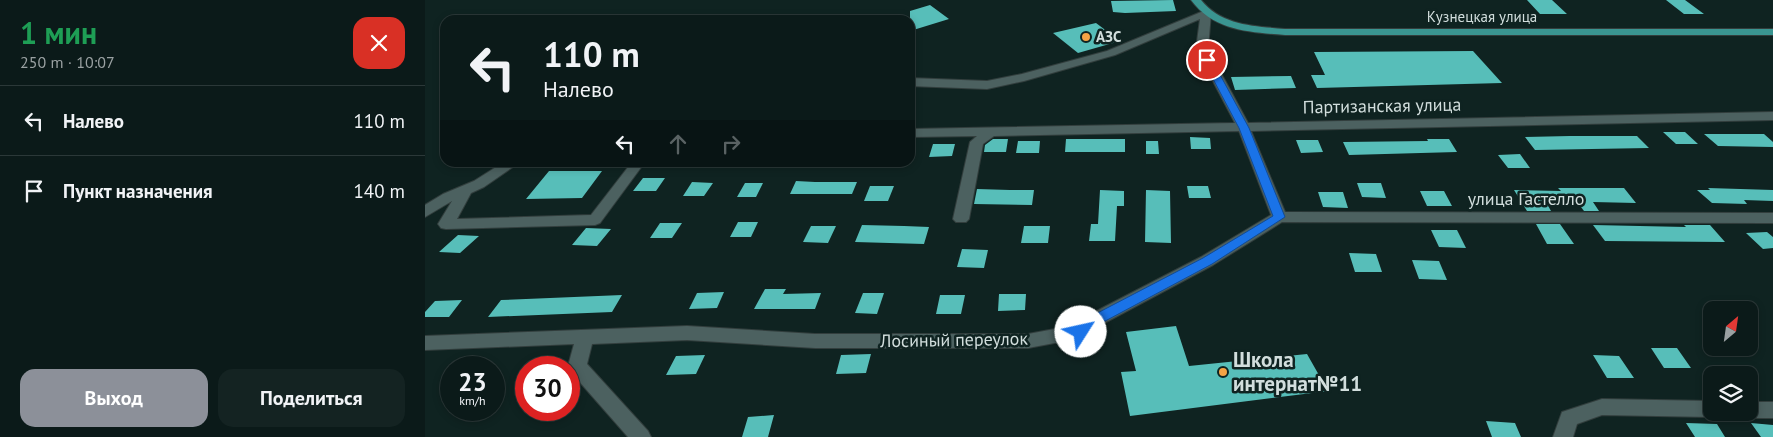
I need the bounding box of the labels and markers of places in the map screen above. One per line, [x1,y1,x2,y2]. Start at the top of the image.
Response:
place label: АЗС [1096,27,1122,46]
marker: АЗС [1080,31,1092,43]
pin [1186,39,1228,81]
place label: Школа интернат№11 [1233,346,1362,397]
marker: Школа интернат№11 [1217,366,1229,378]

